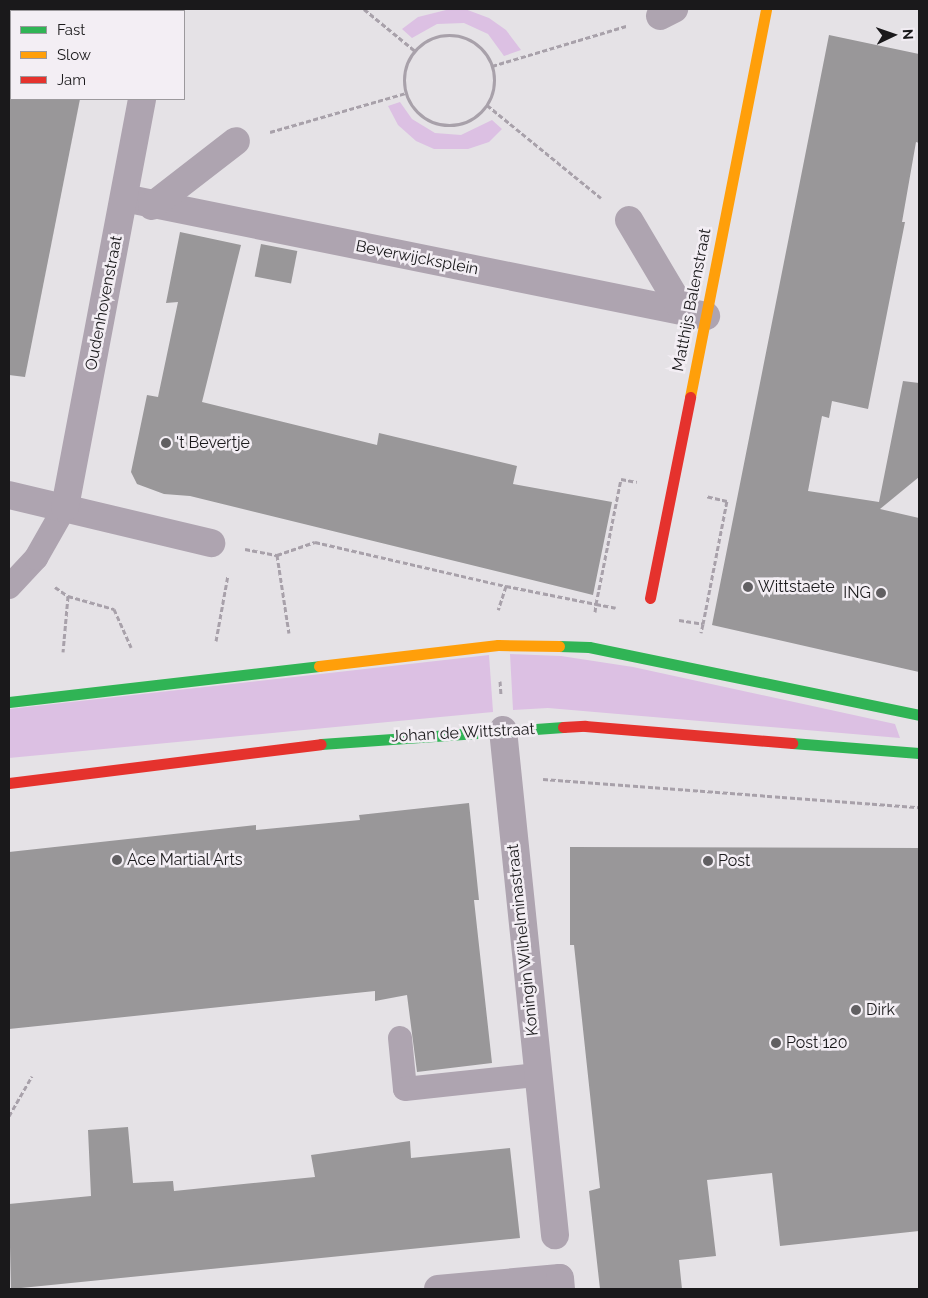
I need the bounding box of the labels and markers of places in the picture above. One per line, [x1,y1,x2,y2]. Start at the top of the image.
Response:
place label: 't Bevertje [176,433,250,453]
marker: 't Bevertje [160,437,172,449]
place label: Wittstaete [758,577,835,597]
marker: Wittstaete [742,581,754,593]
place label: ING [843,583,871,603]
marker: ING [875,587,887,599]
place label: Ace Martial Arts [127,850,244,870]
place label: Post [718,851,750,871]
marker: Ace Martial Arts [111,854,123,866]
marker: Post [702,855,714,867]
place label: Dirk [866,1000,895,1020]
marker: Dirk [850,1004,862,1016]
place label: Post 120 [786,1033,847,1053]
marker: Post 120 [770,1037,782,1049]

